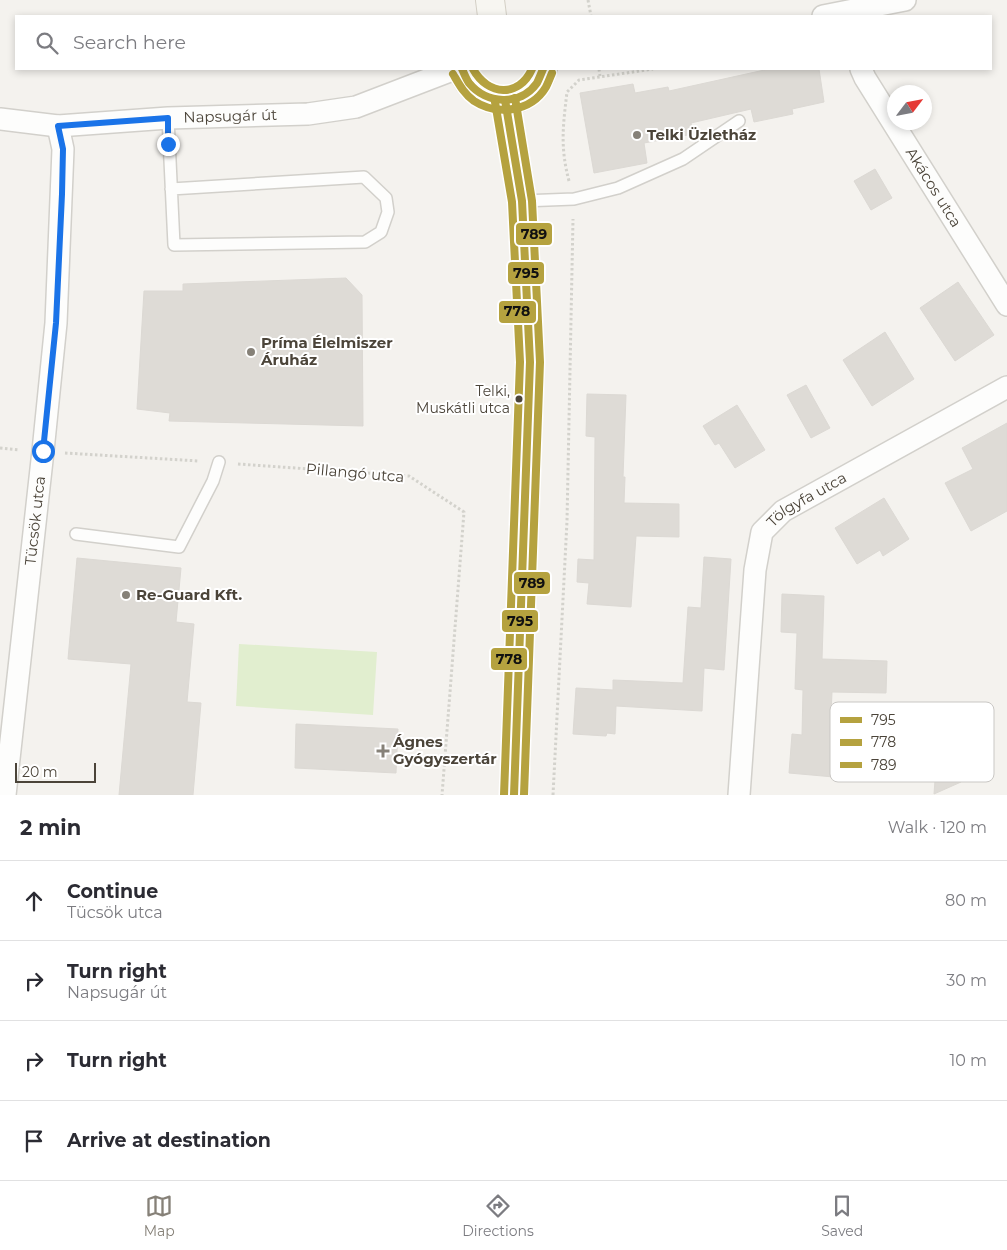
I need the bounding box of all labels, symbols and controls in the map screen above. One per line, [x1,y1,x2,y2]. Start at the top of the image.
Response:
search box [15,15,992,70]
icon: search [33,29,61,57]
text: Search here [73,31,186,54]
north arrow [887,85,932,130]
street label: Napsugár út [183,105,277,127]
place label: Telki Üzletház [647,125,756,144]
marker: Telki Üzletház [631,129,643,141]
route end [157,133,180,156]
street label: Akácos utca [902,144,966,231]
line badge: 789 [515,222,553,246]
text: 789 [521,225,547,243]
line badge: 795 [507,261,545,285]
text: 795 [513,264,539,282]
line badge: 778 [498,300,537,324]
text: 778 [504,302,530,320]
place label: Príma Élelmiszer Áruház [260,333,393,369]
marker: Príma Élelmiszer Áruház [245,346,257,358]
place label: Telki, Muskátli utca [416,382,510,417]
marker: Telki, Muskátli utca [514,394,524,404]
route start [32,440,55,463]
street label: Pillangó utca [305,459,405,486]
street label: Tölgyfa utca [762,468,850,531]
street label: Tücsök utca [20,475,49,566]
line badge: 789 [513,571,551,595]
text: 789 [519,574,545,592]
place label: Re-Guard Kft. [136,585,242,604]
marker: Re-Guard Kft. [120,589,132,601]
line badge: 795 [501,609,539,633]
text: 795 [507,612,533,630]
line badge: 778 [490,647,528,671]
text: 778 [496,650,522,668]
legend [830,702,994,782]
text: 795 [871,711,896,729]
place label: Ágnes Gyógyszertár [392,732,497,768]
text: 778 [871,733,896,751]
marker: Ágnes Gyógyszertár [377,745,389,757]
text: 789 [871,756,896,774]
scale bar [15,760,96,783]
text: 20 m [22,763,58,781]
text: 2 min [20,815,81,840]
text: Walk · 120 m [888,818,987,837]
text: Continue [67,880,158,903]
icon: ahead [20,887,48,915]
text: 80 m [945,891,987,910]
text: Tücsök utca [67,903,163,922]
text: Turn right [67,960,167,983]
icon: right [20,967,48,995]
text: 30 m [946,971,987,990]
text: Napsugár út [67,983,167,1002]
icon: right [20,1047,48,1075]
text: Turn right [67,1049,167,1072]
text: 10 m [949,1051,987,1070]
icon: arrive [20,1127,48,1155]
text: Arrive at destination [67,1129,271,1152]
tab: Map [144,1192,175,1240]
tab: Directions [462,1192,534,1240]
tab: Saved [821,1192,863,1240]

